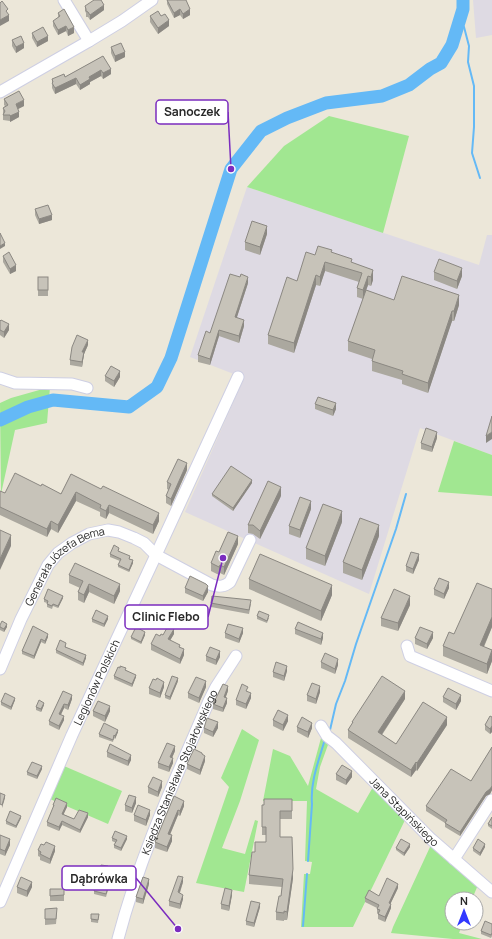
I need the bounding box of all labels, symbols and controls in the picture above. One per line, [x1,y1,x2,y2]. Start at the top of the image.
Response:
callout: Sanoczek [156,100,228,124]
text: Sanoczek [164,103,221,120]
street label: Generała Józefa Bema [21,523,106,608]
callout: Clinic Flebo [125,605,208,629]
text: Clinic Flebo [132,608,200,625]
street label: Legionów Polskich [70,637,123,728]
street label: Księdza Stanisława Stojałowskiego [138,686,221,857]
street label: Jana Stapińskiego [367,773,443,850]
callout: Dąbrówka [62,866,136,890]
text: Dąbrówka [70,870,128,887]
north arrow [444,891,484,931]
text: N [460,893,468,908]

